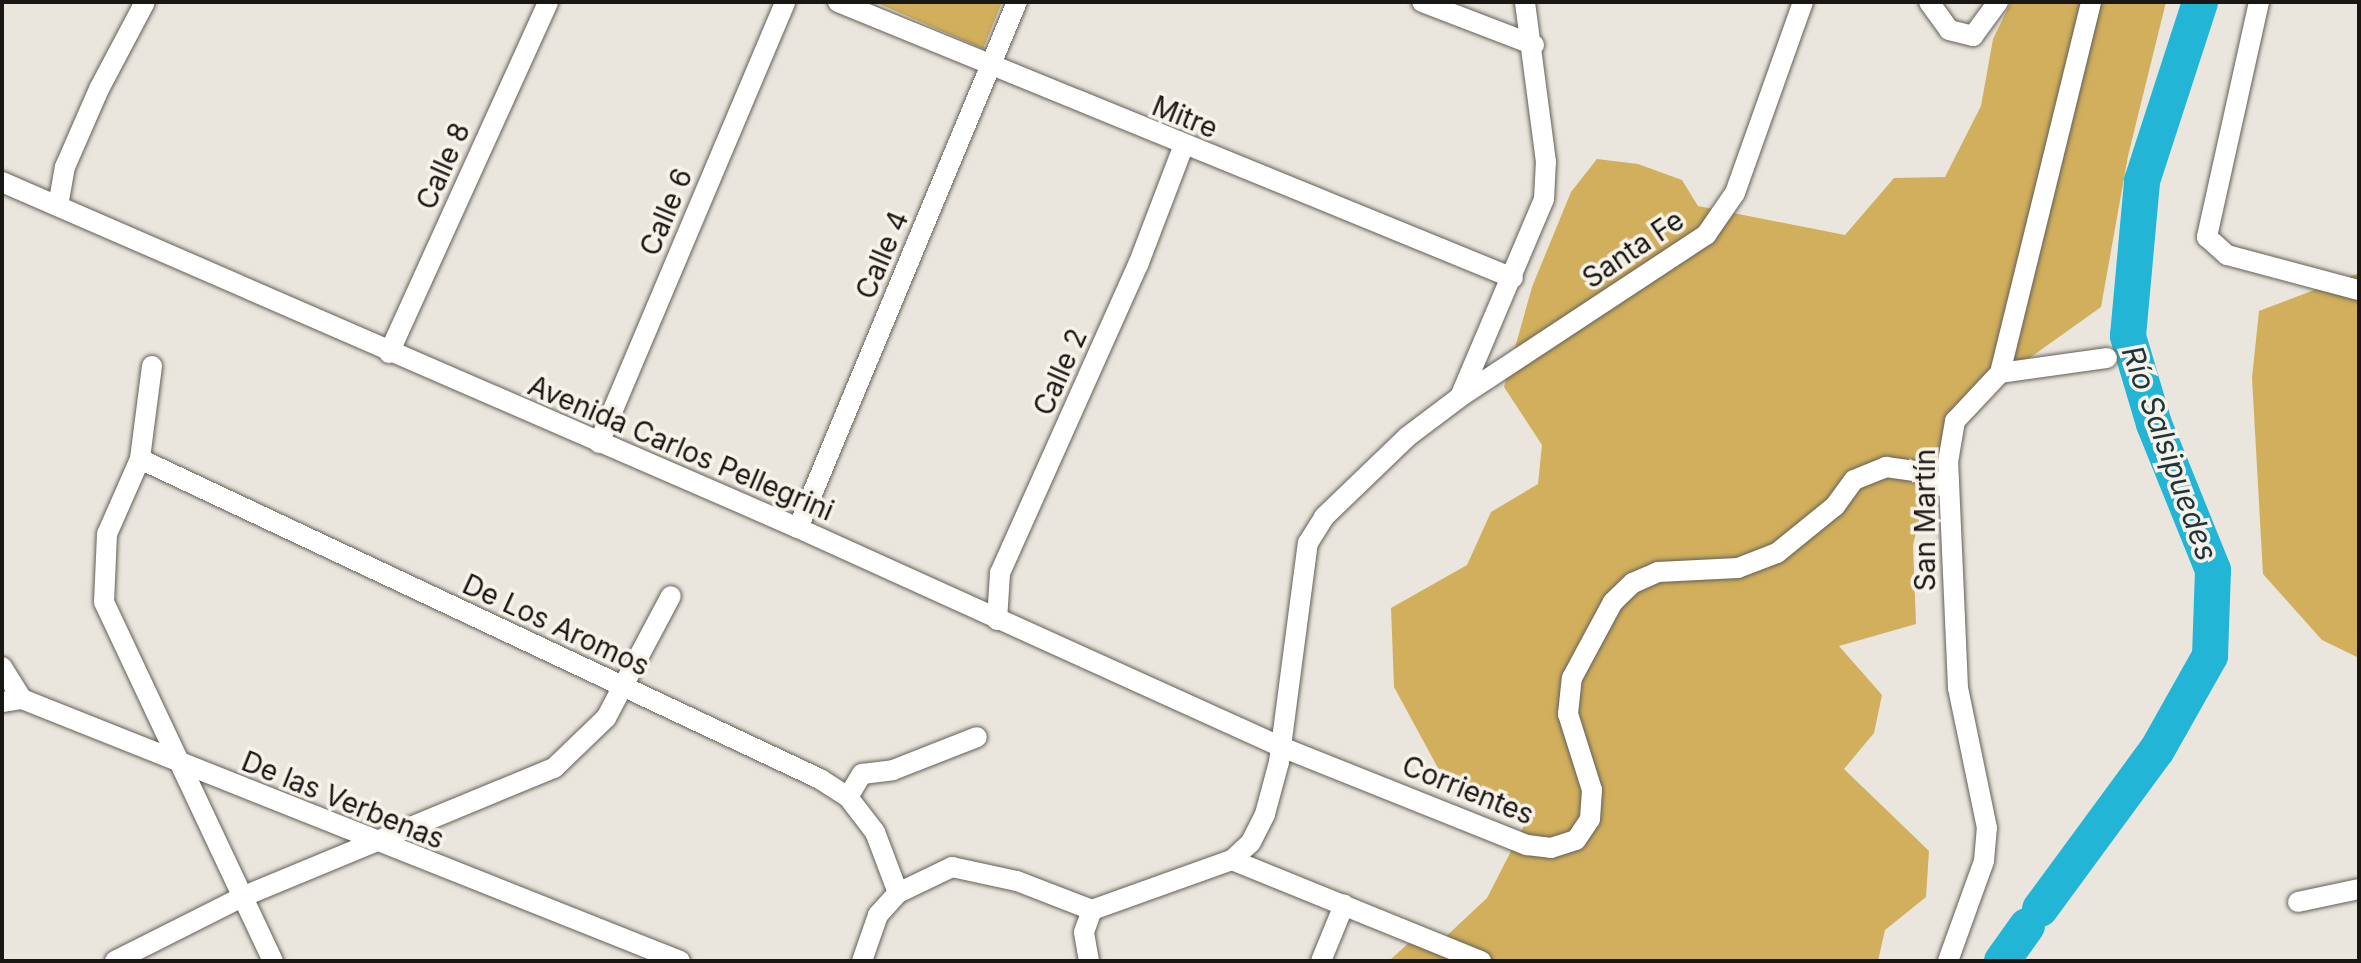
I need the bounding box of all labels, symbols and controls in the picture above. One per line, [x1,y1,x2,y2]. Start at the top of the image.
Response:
street label: Mitre [1147,89,1223,145]
street label: Calle 8 [409,117,477,215]
street label: Calle 6 [633,163,699,261]
street label: Santa Fe [1576,203,1690,295]
street label: Calle 4 [849,206,915,304]
street label: Calle 2 [1026,324,1094,420]
water label: Río Salsipuedes [2114,341,2226,565]
street label: Avenida Carlos Pellegrini [523,368,839,528]
street label: San Martín [1908,449,1942,591]
street label: De Los Aromos [457,567,655,683]
street label: De las Verbenas [237,744,449,856]
street label: Corrientes [1397,748,1539,832]

